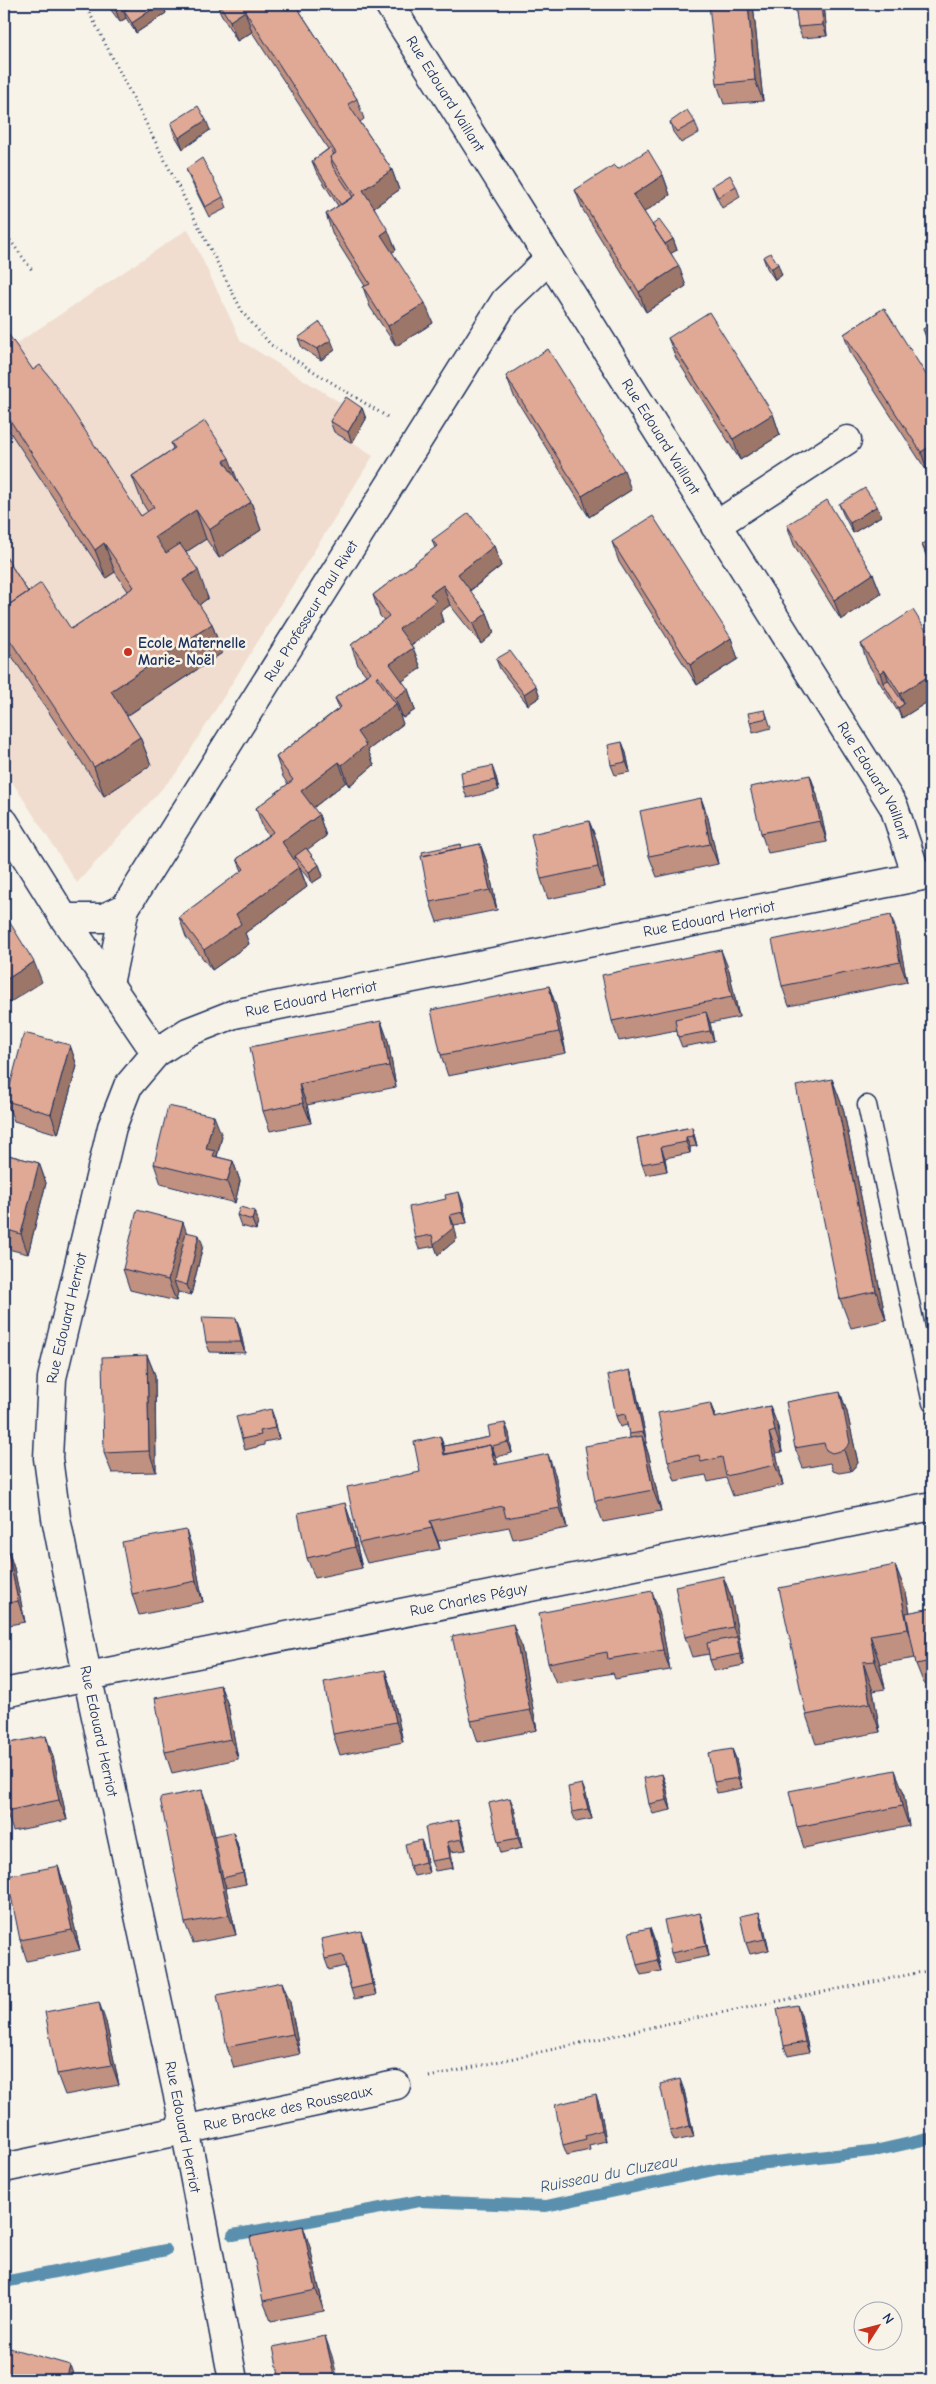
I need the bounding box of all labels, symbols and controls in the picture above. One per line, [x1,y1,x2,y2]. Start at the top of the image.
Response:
street label: Rue Edouard Vaillant [402,33,489,156]
street label: Rue Edouard Vaillant [618,375,705,498]
street label: Rue Professeur Paul Rivet [260,537,362,685]
place label: Ecole Maternelle Marie- Noël [138,634,246,669]
marker: Ecole Maternelle Marie- Noël [122,646,134,658]
street label: Rue Edouard Vaillant [834,718,913,843]
street label: Rue Edouard Herriot [641,897,777,941]
street label: Rue Edouard Herriot [243,976,379,1021]
street label: Rue Edouard Herriot [43,1250,91,1384]
street label: Rue Charles Péguy [408,1579,529,1620]
street label: Rue Edouard Herriot [76,1664,122,1799]
street label: Rue Edouard Herriot [161,2060,205,2195]
street label: Rue Bracke des Rousseaux [202,2081,375,2135]
water label: Ruisseau du Cluzeau [539,2152,679,2196]
north arrow [854,2302,904,2352]
text: N [879,2310,898,2327]

